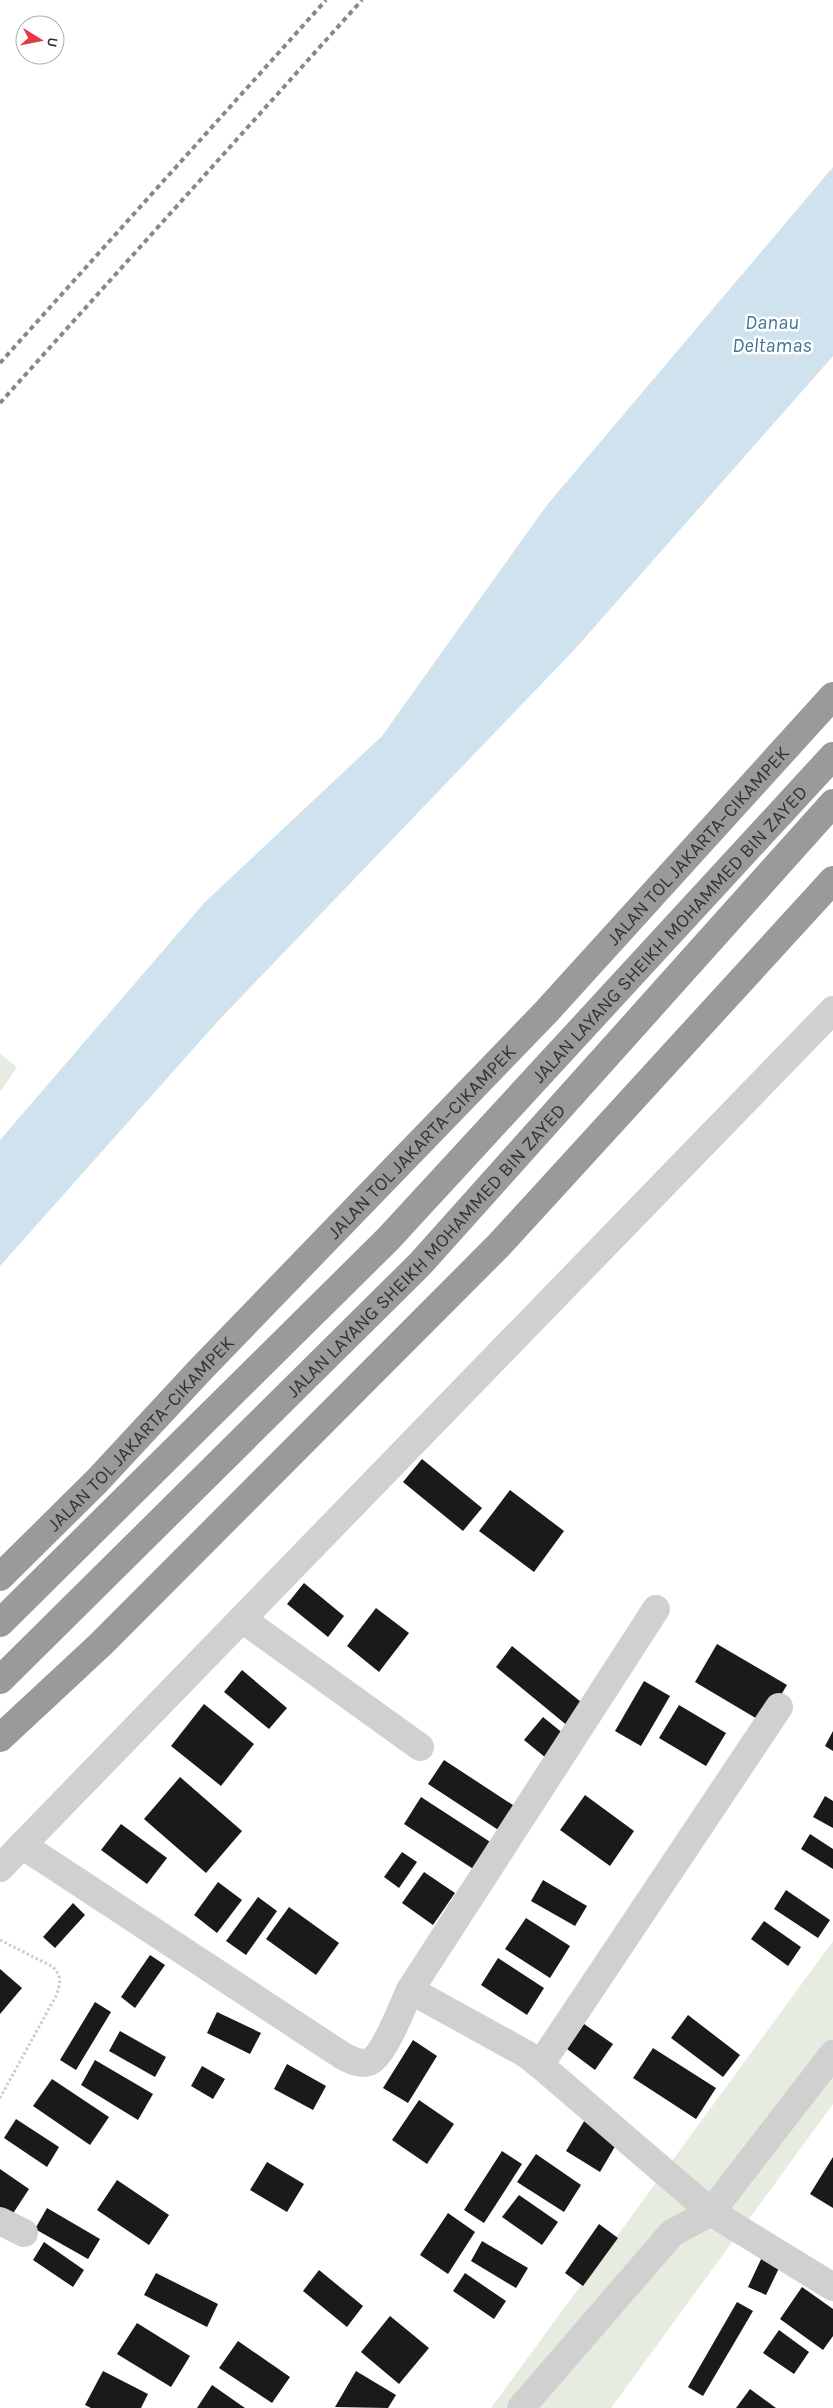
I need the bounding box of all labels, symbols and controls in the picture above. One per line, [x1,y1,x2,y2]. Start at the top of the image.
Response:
north arrow [15,15,65,65]
text: U [43,36,62,48]
water label: Danau Deltamas [732,311,812,357]
street label: JALAN TOL JAKARTA–CIKAMPEK [602,742,794,950]
street label: JALAN LAYANG SHEIKH MOHAMMED BIN ZAYED [528,781,812,1087]
street label: JALAN TOL JAKARTA–CIKAMPEK [323,1040,521,1243]
street label: JALAN LAYANG SHEIKH MOHAMMED BIN ZAYED [282,1100,570,1402]
street label: JALAN TOL JAKARTA–CIKAMPEK [43,1331,239,1536]

